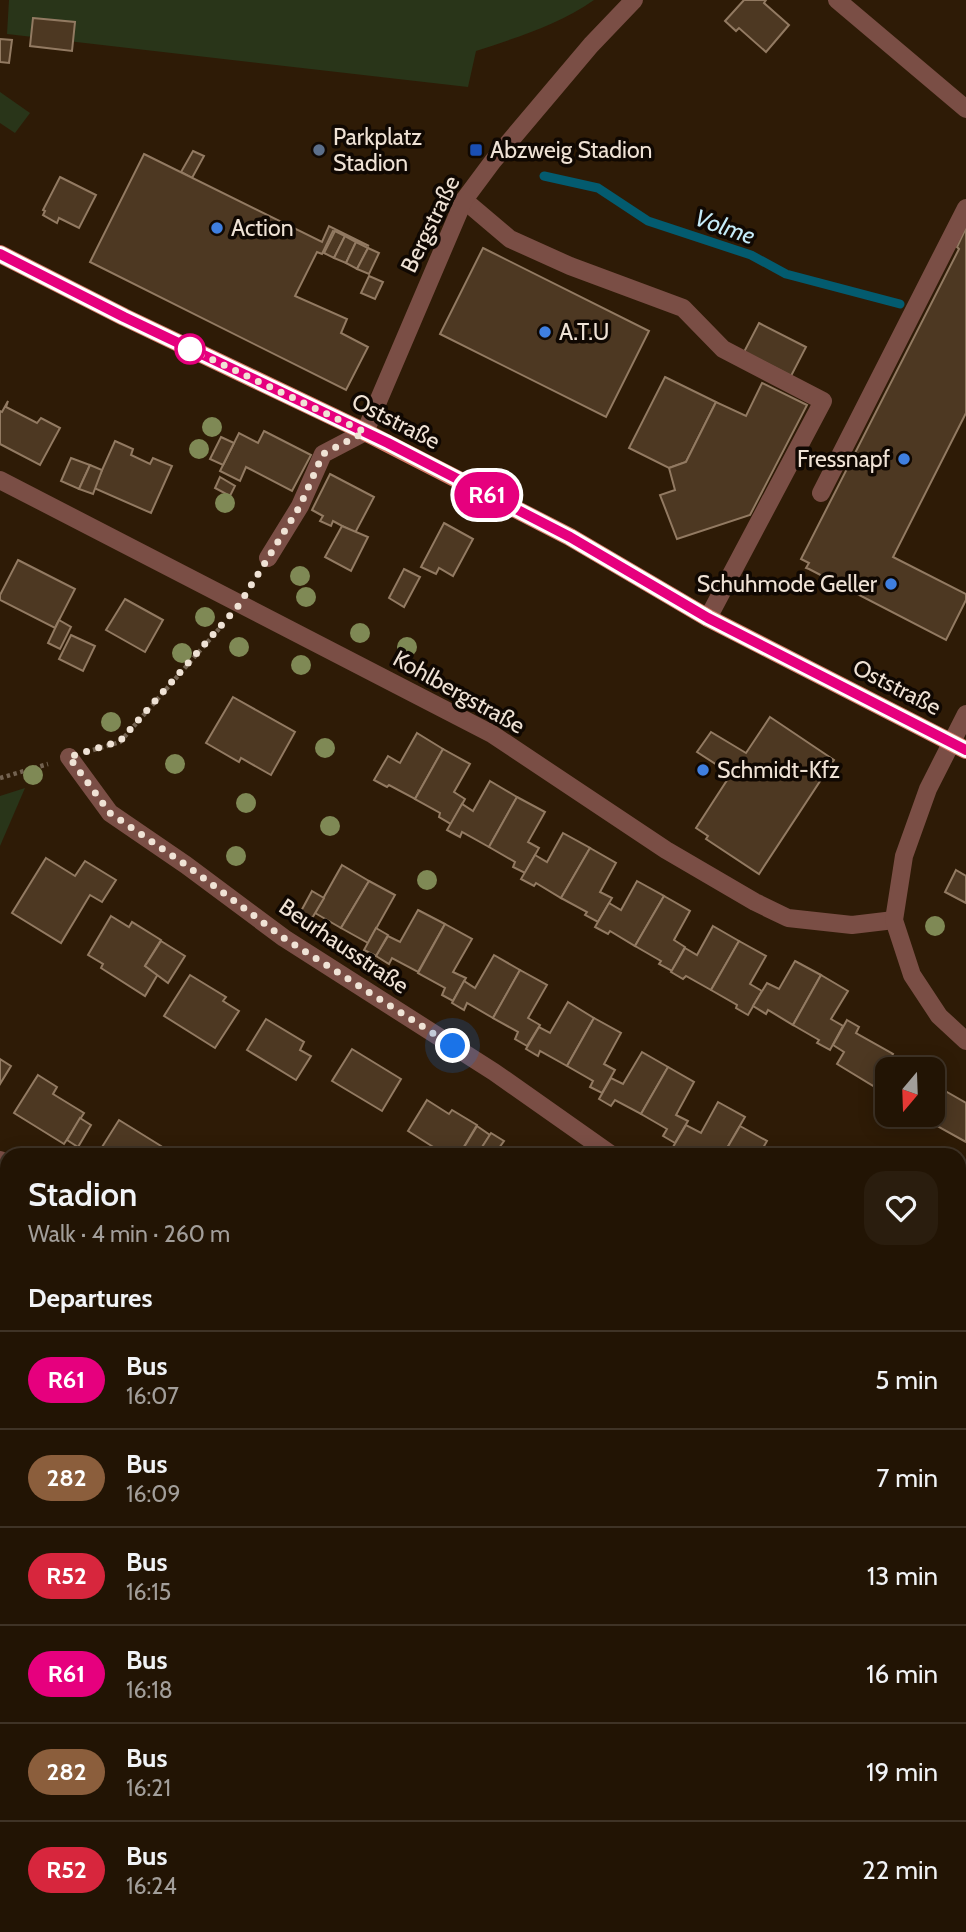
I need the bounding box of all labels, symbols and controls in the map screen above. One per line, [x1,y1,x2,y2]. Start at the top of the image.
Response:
place label: Parkplatz Stadion [333,123,422,177]
place label: Abzweig Stadion [490,136,652,164]
marker: Parkplatz Stadion [311,142,327,158]
marker: Abzweig Stadion [468,142,484,158]
street label: Bergstraße [395,171,466,277]
water label: Volme [691,203,759,250]
place label: Action [231,214,294,242]
marker: Action [209,220,225,236]
place label: A.T.U [559,318,609,346]
marker: A.T.U [537,324,553,340]
unlabelled marker [175,334,205,364]
street label: Oststraße [347,387,445,455]
place label: Fressnapf [797,445,890,473]
marker: Fressnapf [896,451,912,467]
line badge: R61 [447,472,527,518]
text: R61 [468,480,506,509]
place label: Schuhmode Geller [697,570,878,598]
marker: Schuhmode Geller [883,576,899,592]
street label: Kohlbergstraße [388,644,530,740]
street label: Oststraße [848,653,946,721]
place label: Schmidt-Kfz [717,756,840,784]
marker: Schmidt-Kfz [695,762,711,778]
street label: Beurhausstraße [274,892,414,1000]
your location [435,1028,470,1063]
north arrow [875,1057,945,1127]
map controls [875,1057,945,1127]
button: heart [864,1171,938,1245]
text: Stadion [28,1174,137,1214]
text: Walk · 4 min · 260 m [28,1220,230,1248]
text: Departures [28,1282,152,1314]
text: Bus [126,1350,167,1382]
text: 5 min [875,1364,938,1396]
text: R61 [48,1365,85,1394]
text: 16:07 [126,1382,179,1410]
text: Bus [126,1448,167,1480]
text: 7 min [876,1462,938,1494]
text: 282 [47,1463,86,1492]
text: 16:09 [126,1480,180,1508]
text: Bus [126,1546,167,1578]
text: 13 min [867,1560,938,1592]
text: R52 [46,1561,87,1590]
text: 16:15 [126,1578,171,1606]
text: Bus [126,1644,167,1676]
text: 16 min [866,1658,938,1690]
text: R61 [48,1659,85,1688]
text: 16:18 [126,1676,173,1704]
text: Bus [126,1742,167,1774]
text: 19 min [866,1756,938,1788]
text: 282 [47,1757,86,1786]
text: 16:21 [126,1774,171,1802]
text: Bus [126,1840,167,1872]
text: 22 min [862,1854,938,1886]
text: R52 [46,1855,87,1884]
text: 16:24 [126,1872,177,1900]

